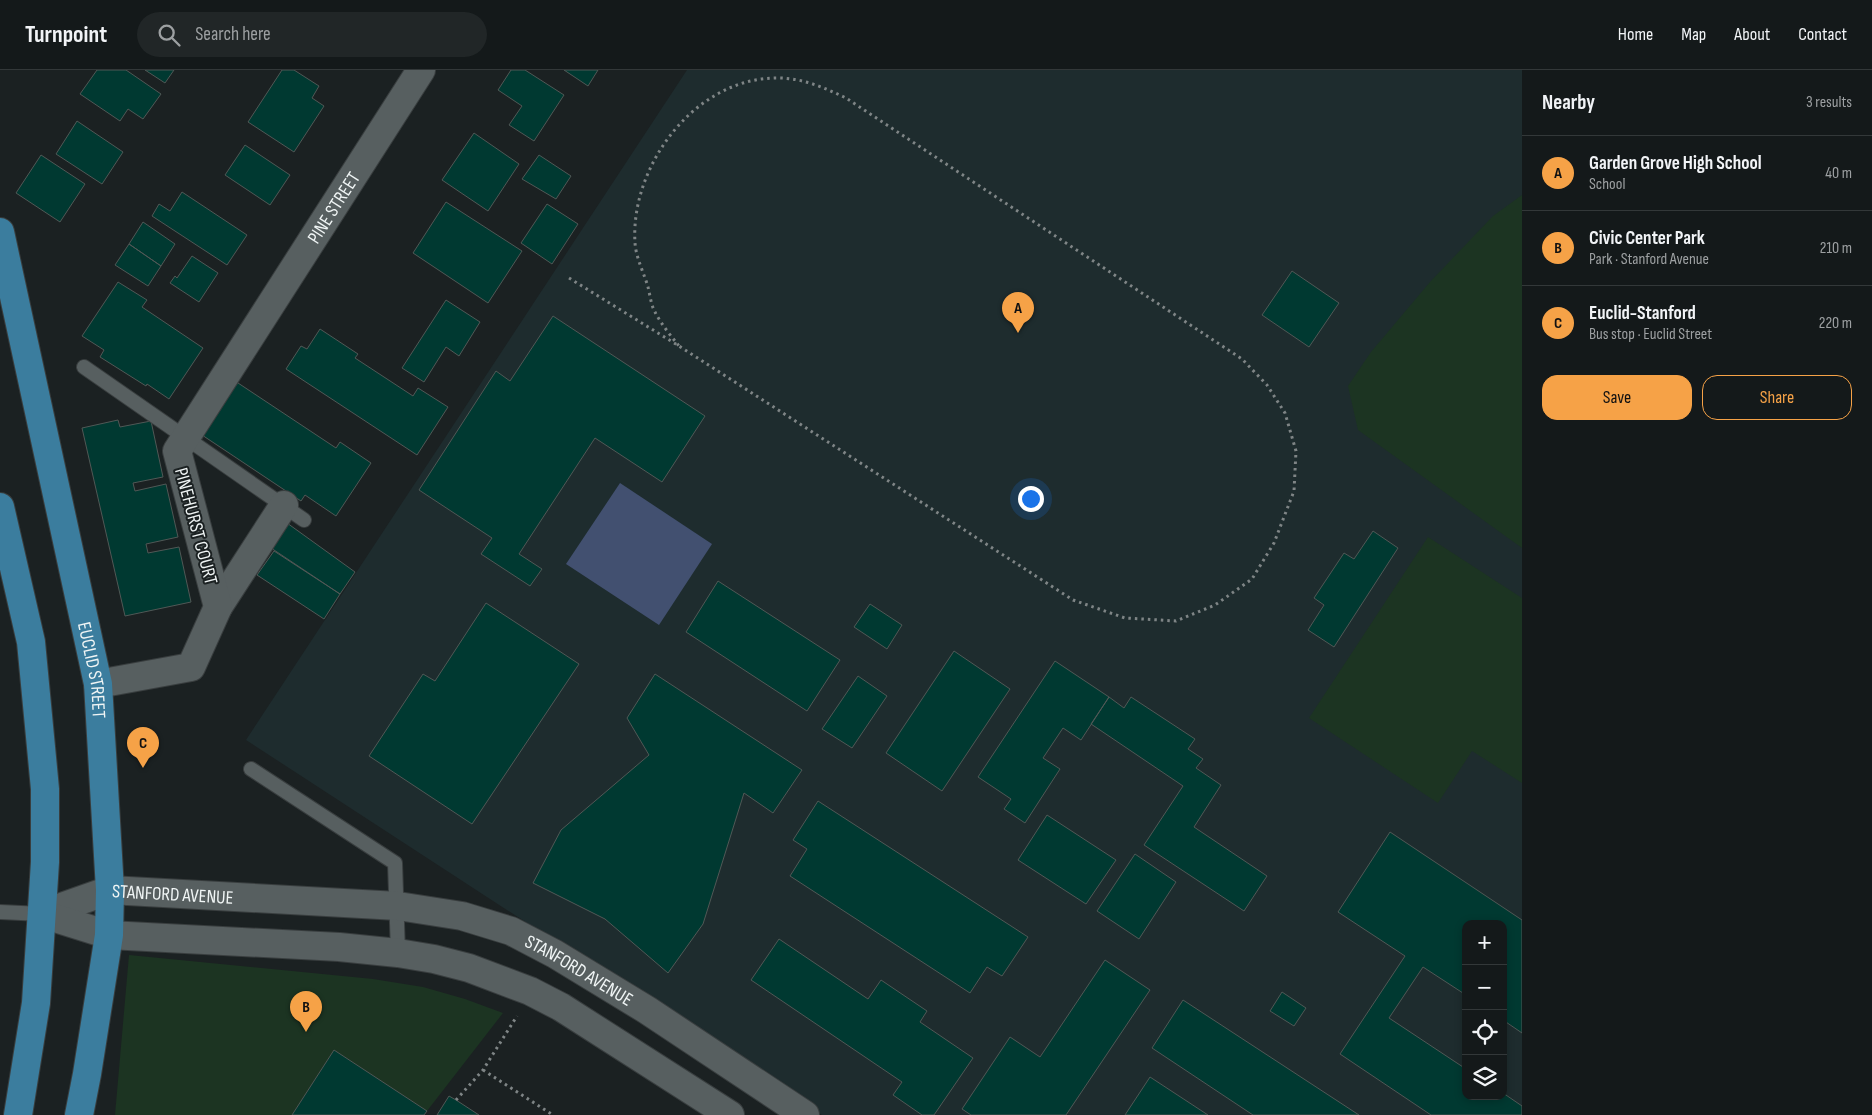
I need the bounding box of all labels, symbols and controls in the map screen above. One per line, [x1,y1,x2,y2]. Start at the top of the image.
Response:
search box [137,12,487,57]
text: Turnpoint [25,20,107,49]
icon: search [155,21,183,49]
text: Search here [195,23,271,46]
text: Home [1618,24,1653,45]
text: Map [1681,24,1706,45]
text: About [1734,24,1770,45]
text: Contact [1798,24,1847,45]
text: Nearby [1542,90,1595,115]
text: 3 results [1806,93,1852,112]
text: Garden Grove High School [1589,152,1762,175]
text: A [1554,164,1562,183]
text: 40 m [1825,164,1852,183]
street label: PINE STREET [303,168,366,248]
text: School [1589,175,1625,194]
text: Civic Center Park [1589,227,1705,250]
text: B [1554,239,1562,258]
text: 210 m [1820,239,1852,258]
text: Park · Stanford Avenue [1589,250,1709,269]
pin: A [1002,292,1034,333]
text: Euclid-Stanford [1589,302,1696,325]
text: C [1554,314,1562,333]
text: 220 m [1819,314,1852,333]
text: Bus stop · Euclid Street [1589,325,1712,344]
button: Save [1542,375,1692,420]
button: Share [1702,375,1852,420]
street label: PINEHURST COURT [169,465,222,588]
your location [1018,486,1044,512]
street label: EUCLID STREET [72,620,110,719]
pin: C [127,727,159,768]
street label: STANFORD AVENUE [111,880,234,910]
map controls [1462,920,1507,1100]
button: + [1462,920,1507,965]
street label: STANFORD AVENUE [521,930,637,1012]
button: − [1462,965,1507,1010]
pin: B [290,991,322,1032]
button: locate [1462,1010,1507,1055]
button: layers [1462,1055,1507,1100]

